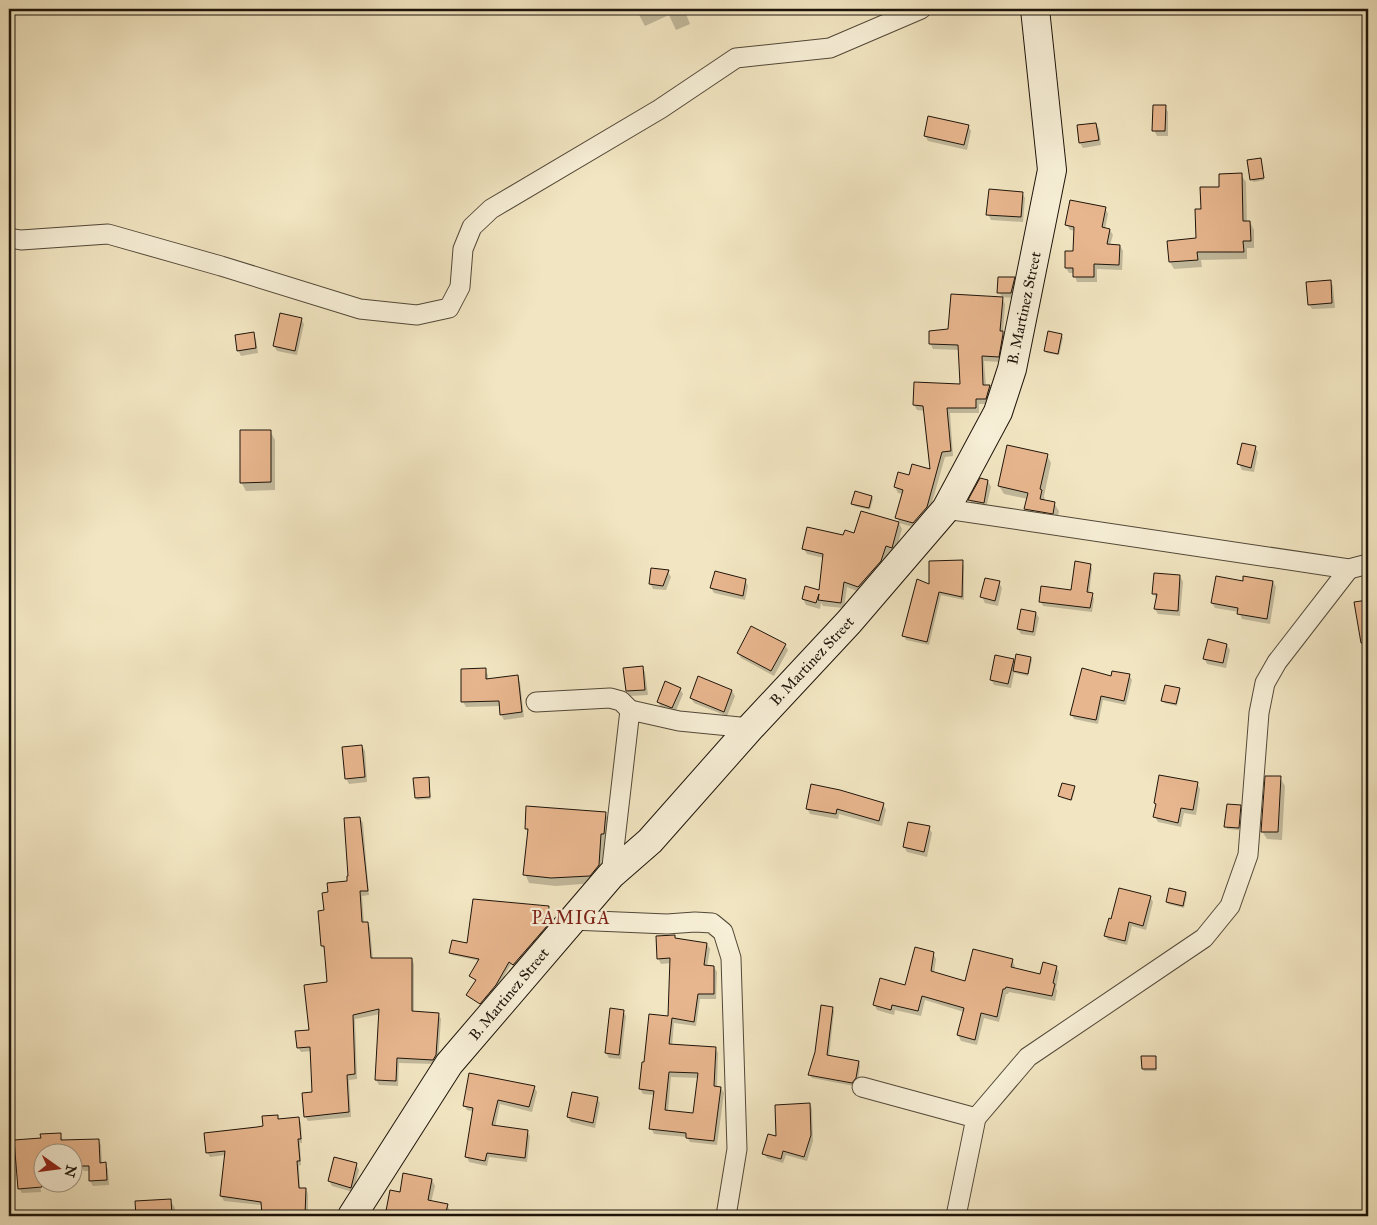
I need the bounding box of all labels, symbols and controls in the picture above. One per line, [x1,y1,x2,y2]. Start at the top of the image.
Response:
street label: B. Martinez Street [1003,249,1045,366]
street label: B. Martinez Street [766,612,858,709]
district label: PAMIGA [531,907,611,929]
street label: B. Martinez Street [465,944,553,1044]
north arrow [32,1142,82,1192]
text: N [60,1163,80,1179]

